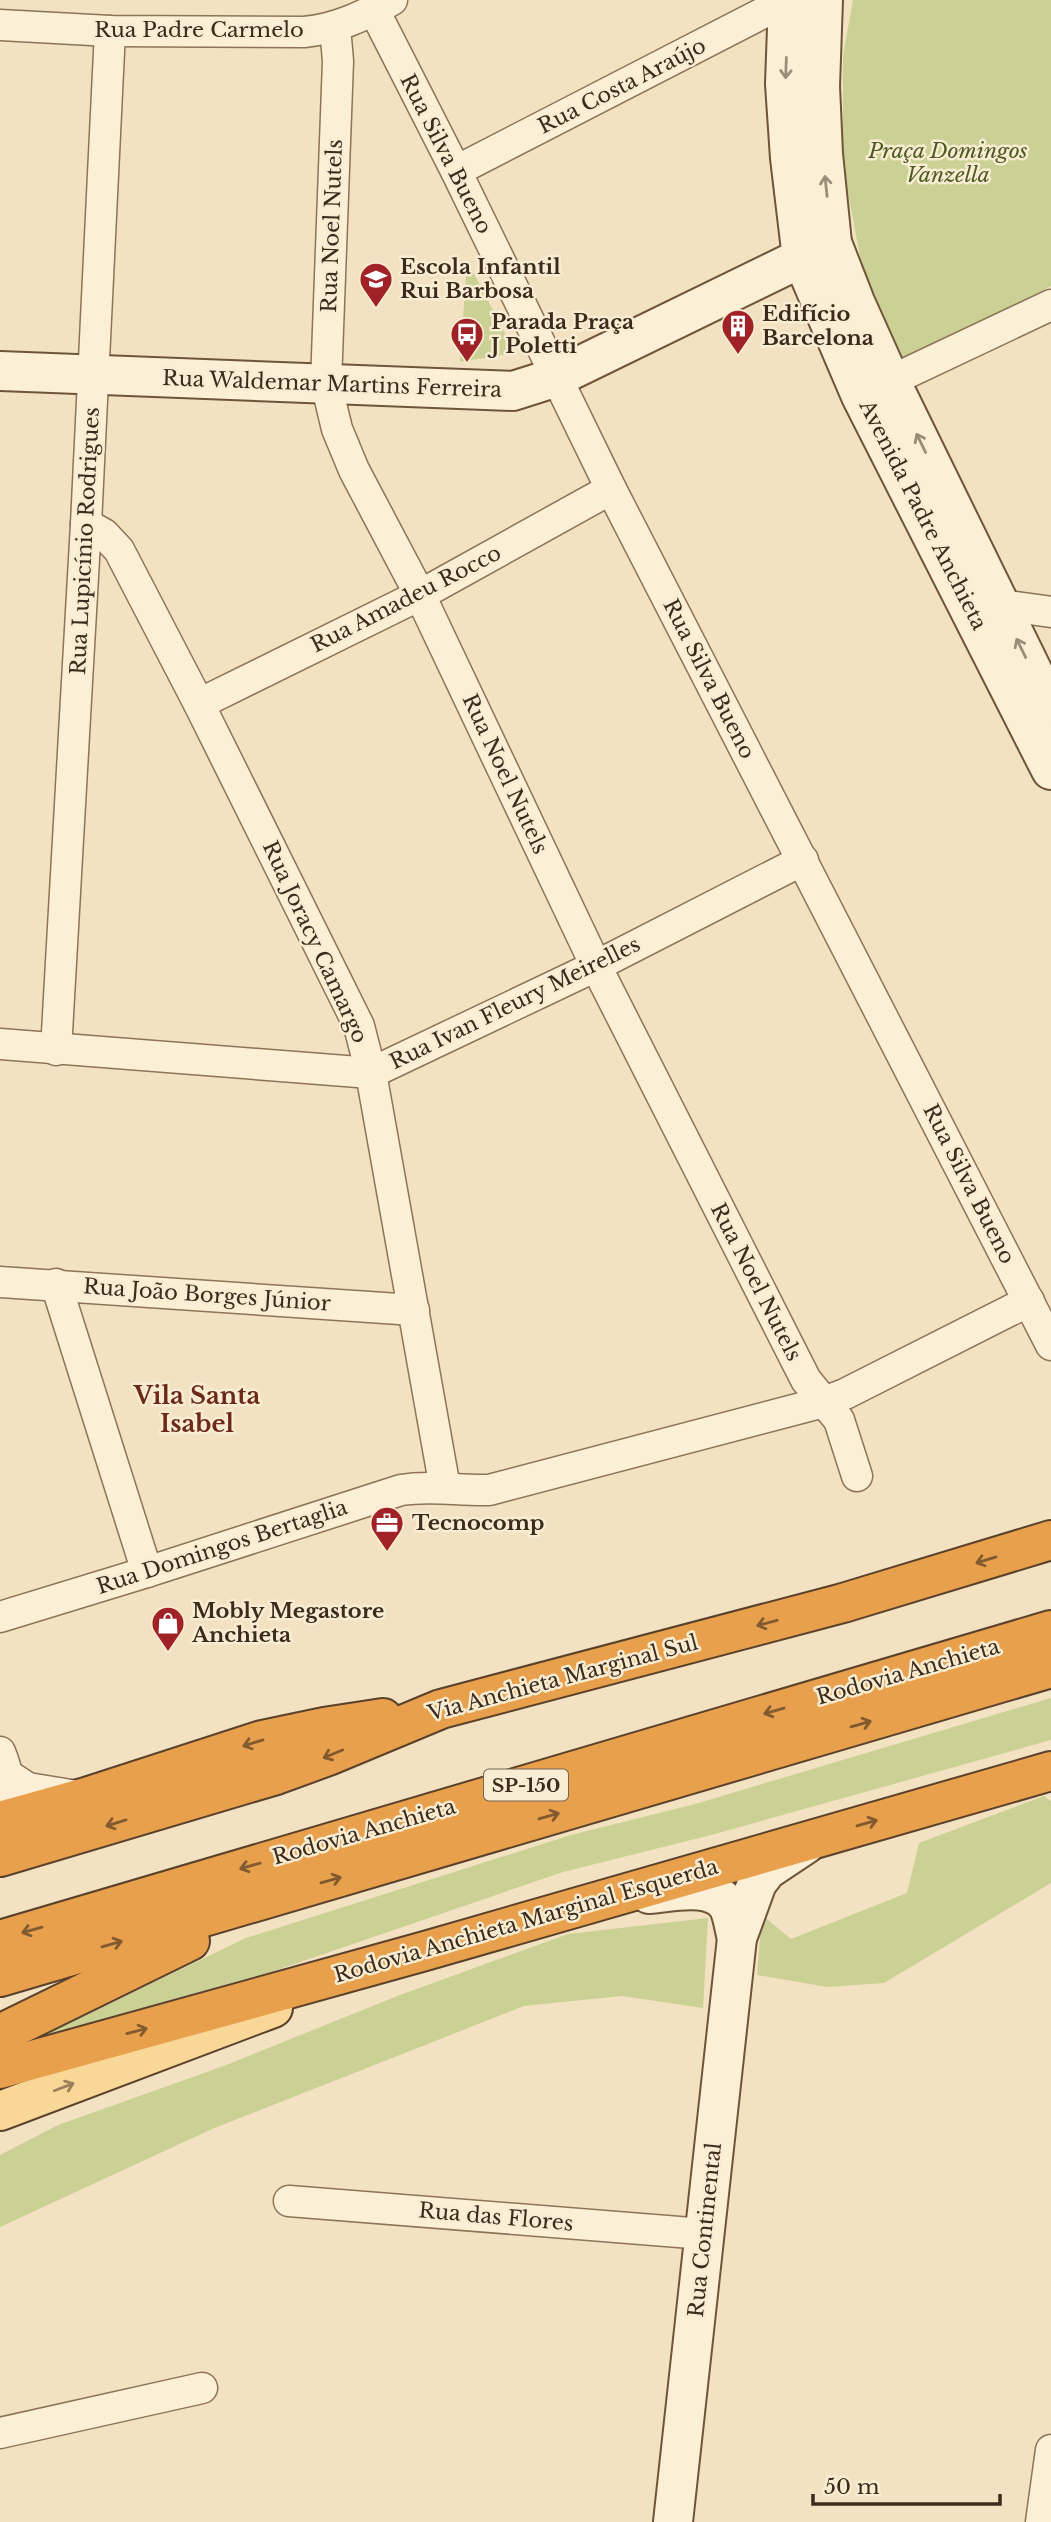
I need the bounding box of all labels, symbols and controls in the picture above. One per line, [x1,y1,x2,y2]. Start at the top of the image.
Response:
street label: Rua Padre Carmelo [94,17,304,43]
street label: Rua Costa Araújo [534,32,710,140]
one-way arrow [779,56,792,79]
street label: Rua Silva Bueno [395,70,497,238]
park label: Praça Domingos Vanzella [867,138,1028,188]
street label: Rua Noel Nutels [316,139,348,313]
one-way arrow [819,175,832,198]
place label: Escola Infantil Rui Barbosa [400,254,561,304]
school or university icon: Escola Infantil Rui Barbosa [357,260,395,309]
place label: Edifício Barcelona [762,301,874,351]
building icon: Edifício Barcelona [719,307,757,356]
place label: Parada Praça J Poletti [487,309,634,359]
bus stop icon: Parada Praça J Poletti [448,315,486,364]
street label: Rua Waldemar Martins Ferreira [162,365,503,403]
street label: Avenida Padre Anchieta [853,395,993,635]
street label: Rua Lupicínio Rodrigues [65,406,105,676]
one-way arrow [914,433,927,454]
street label: Rua Amadeu Rocco [306,540,506,658]
street label: Rua Silva Bueno [658,595,760,763]
one-way arrow [1014,638,1027,659]
street label: Rua Noel Nutels [456,690,554,858]
street label: Rua Joracy Camargo [257,837,373,1047]
street label: Rua Ivan Fleury Meirelles [386,931,644,1075]
street label: Rua Silva Bueno [918,1100,1020,1268]
street label: Rua Noel Nutels [705,1199,807,1365]
street label: Rua João Borges Júnior [82,1273,332,1317]
district label: Vila Santa Isabel [133,1381,260,1438]
street label: Rua Domingos Bertaglia [93,1494,351,1600]
office icon: Tecnocomp [368,1504,406,1553]
place label: Tecnocomp [412,1510,545,1536]
one-way arrow [975,1554,997,1567]
place label: Mobly Megastore Anchieta [191,1598,384,1648]
shop icon: Mobly Megastore Anchieta [149,1604,187,1653]
one-way arrow [756,1617,779,1630]
street label: Via Anchieta Marginal Sul [424,1629,701,1727]
street label: Rodovia Anchieta [813,1633,1003,1711]
one-way arrow [763,1706,785,1719]
one-way arrow [850,1716,872,1729]
one-way arrow [243,1738,265,1751]
one-way arrow [322,1749,344,1762]
road number: SP-150 [484,1770,568,1800]
street label: Rodovia Anchieta [269,1793,459,1871]
one-way arrow [538,1808,560,1821]
one-way arrow [856,1815,878,1828]
one-way arrow [105,1817,127,1830]
street label: Rodovia Anchieta Marginal Esquerda [331,1853,721,1988]
one-way arrow [240,1860,262,1873]
one-way arrow [319,1872,341,1885]
one-way arrow [21,1925,43,1938]
one-way arrow [101,1937,123,1950]
one-way arrow [125,2024,147,2037]
one-way arrow [52,2080,74,2093]
street label: Rua Continental [683,2141,727,2319]
street label: Rua das Flores [417,2197,575,2237]
scale bar [813,2462,1000,2506]
text: 50 m [824,2474,880,2500]

